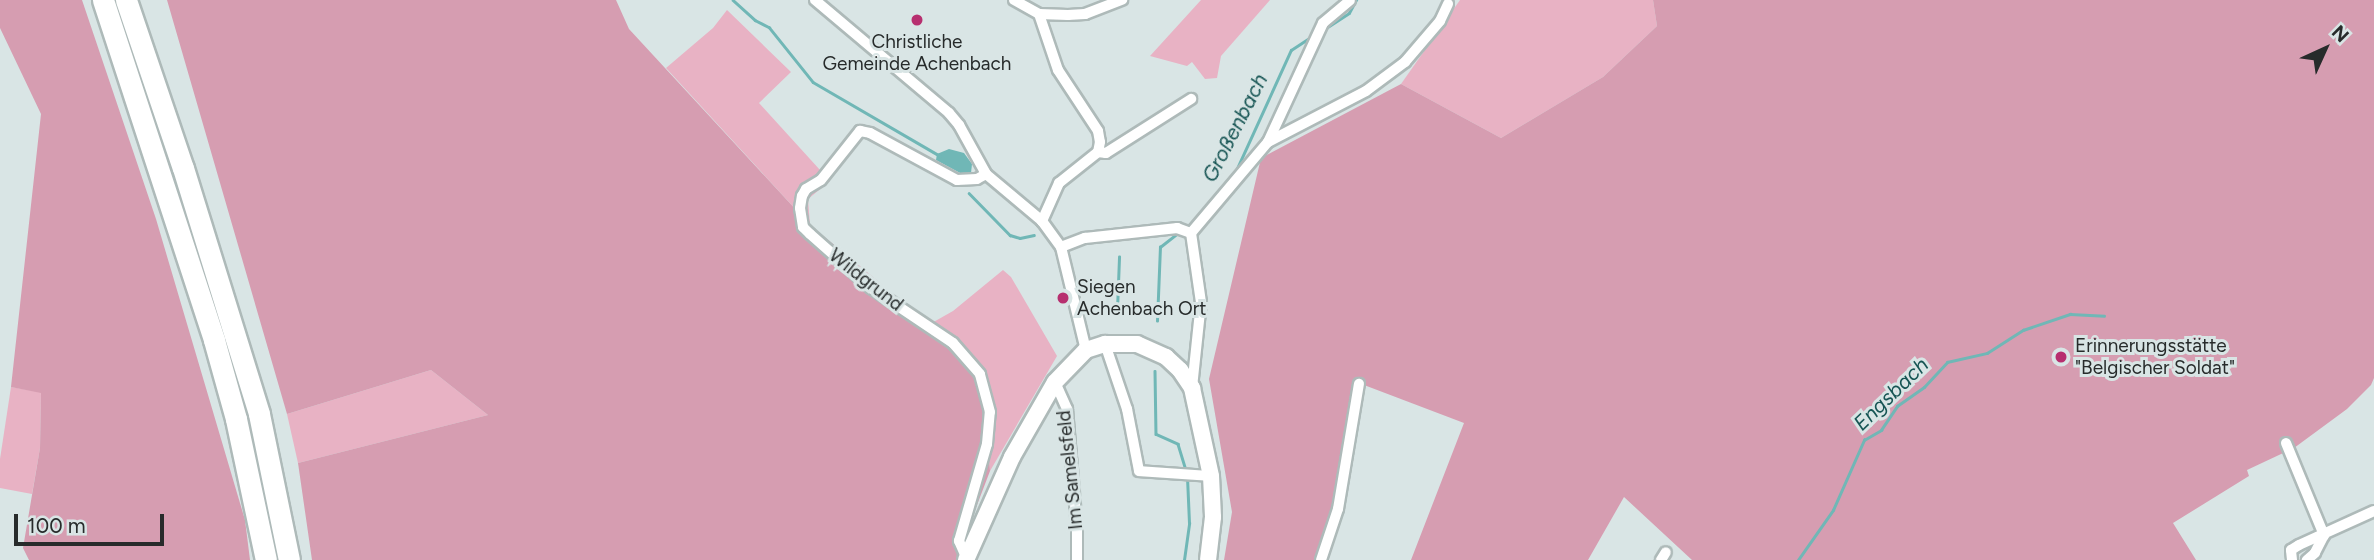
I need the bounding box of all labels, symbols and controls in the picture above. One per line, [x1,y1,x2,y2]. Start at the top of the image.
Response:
marker: Christliche Gemeinde Achenbach [909,12,925,28]
north arrow [2290,14,2360,84]
text: N [2327,20,2354,47]
place label: Christliche Gemeinde Achenbach [823,31,1011,75]
water label: Großenbach [1197,70,1273,186]
street label: Wildgrund [824,244,908,316]
place label: Siegen Achenbach Ort [1077,276,1206,320]
marker: Siegen Achenbach Ort [1055,290,1071,306]
place label: Erinnerungsstätte "Belgischer Soldat" [2075,335,2235,379]
marker: Erinnerungsstätte "Belgischer Soldat" [2053,349,2069,365]
water label: Engsbach [1848,352,1934,436]
street label: Im Samelsfeld [1052,409,1088,531]
scale bar [18,500,168,544]
text: 100 m [27,513,86,538]

